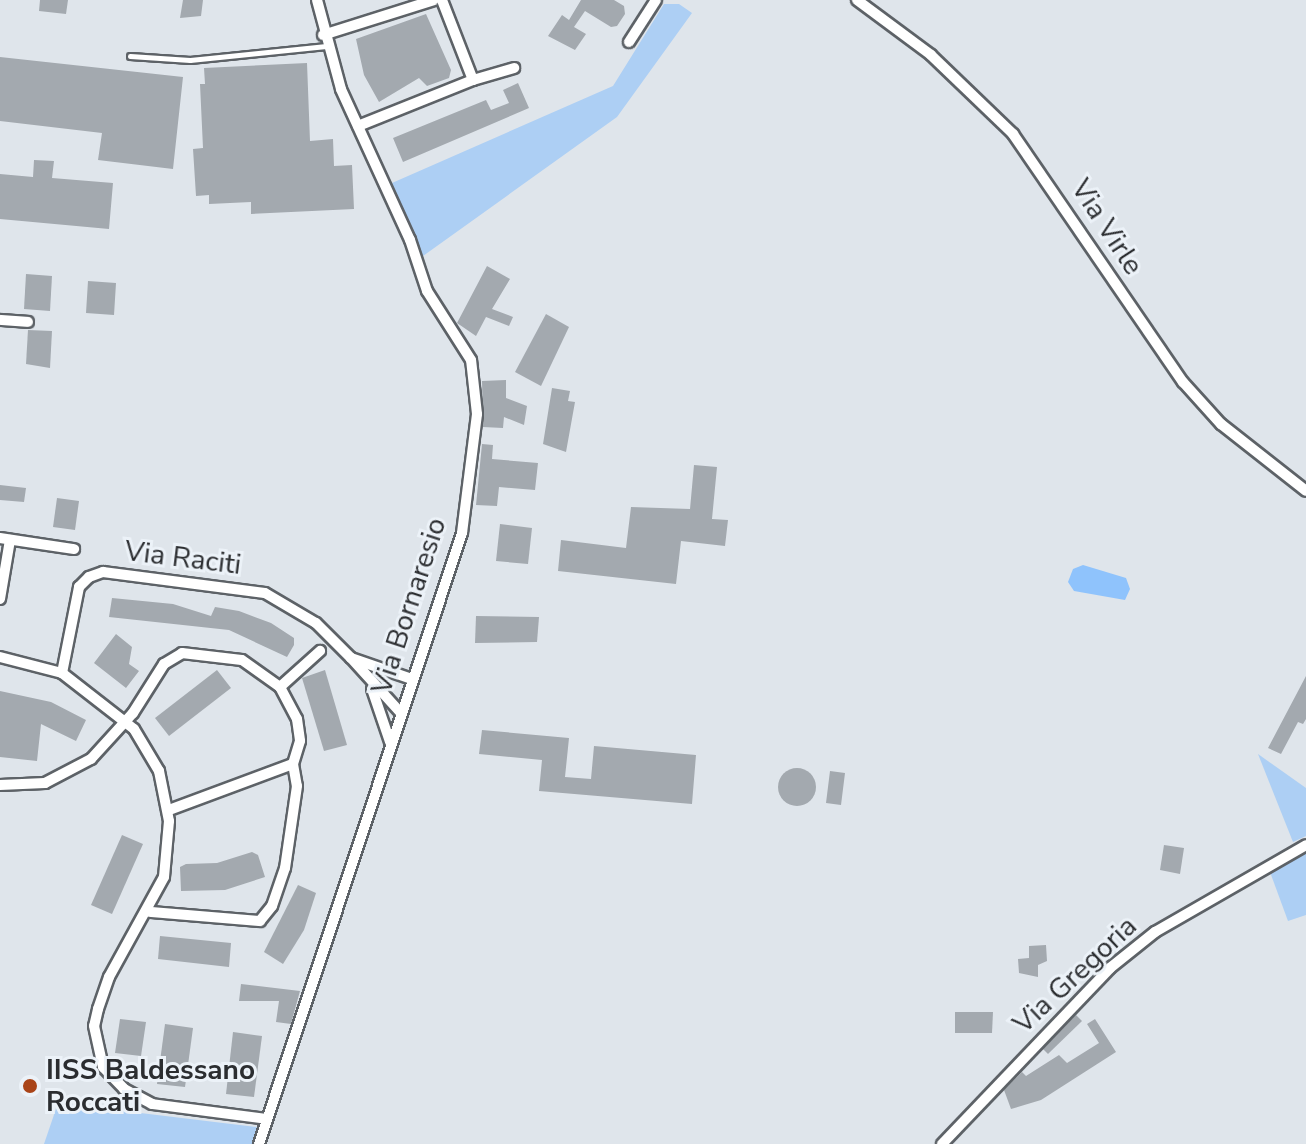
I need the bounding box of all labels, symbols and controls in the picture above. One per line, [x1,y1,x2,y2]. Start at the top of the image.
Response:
street label: Via Virle [1064,173,1150,281]
street label: Via Bornaresio [365,514,453,698]
street label: Via Raciti [123,534,243,582]
street label: Via Gregoria [1006,909,1144,1041]
place label: IISS Baldessano Roccati [46,1053,255,1119]
marker: IISS Baldessano Roccati [21,1077,39,1095]

